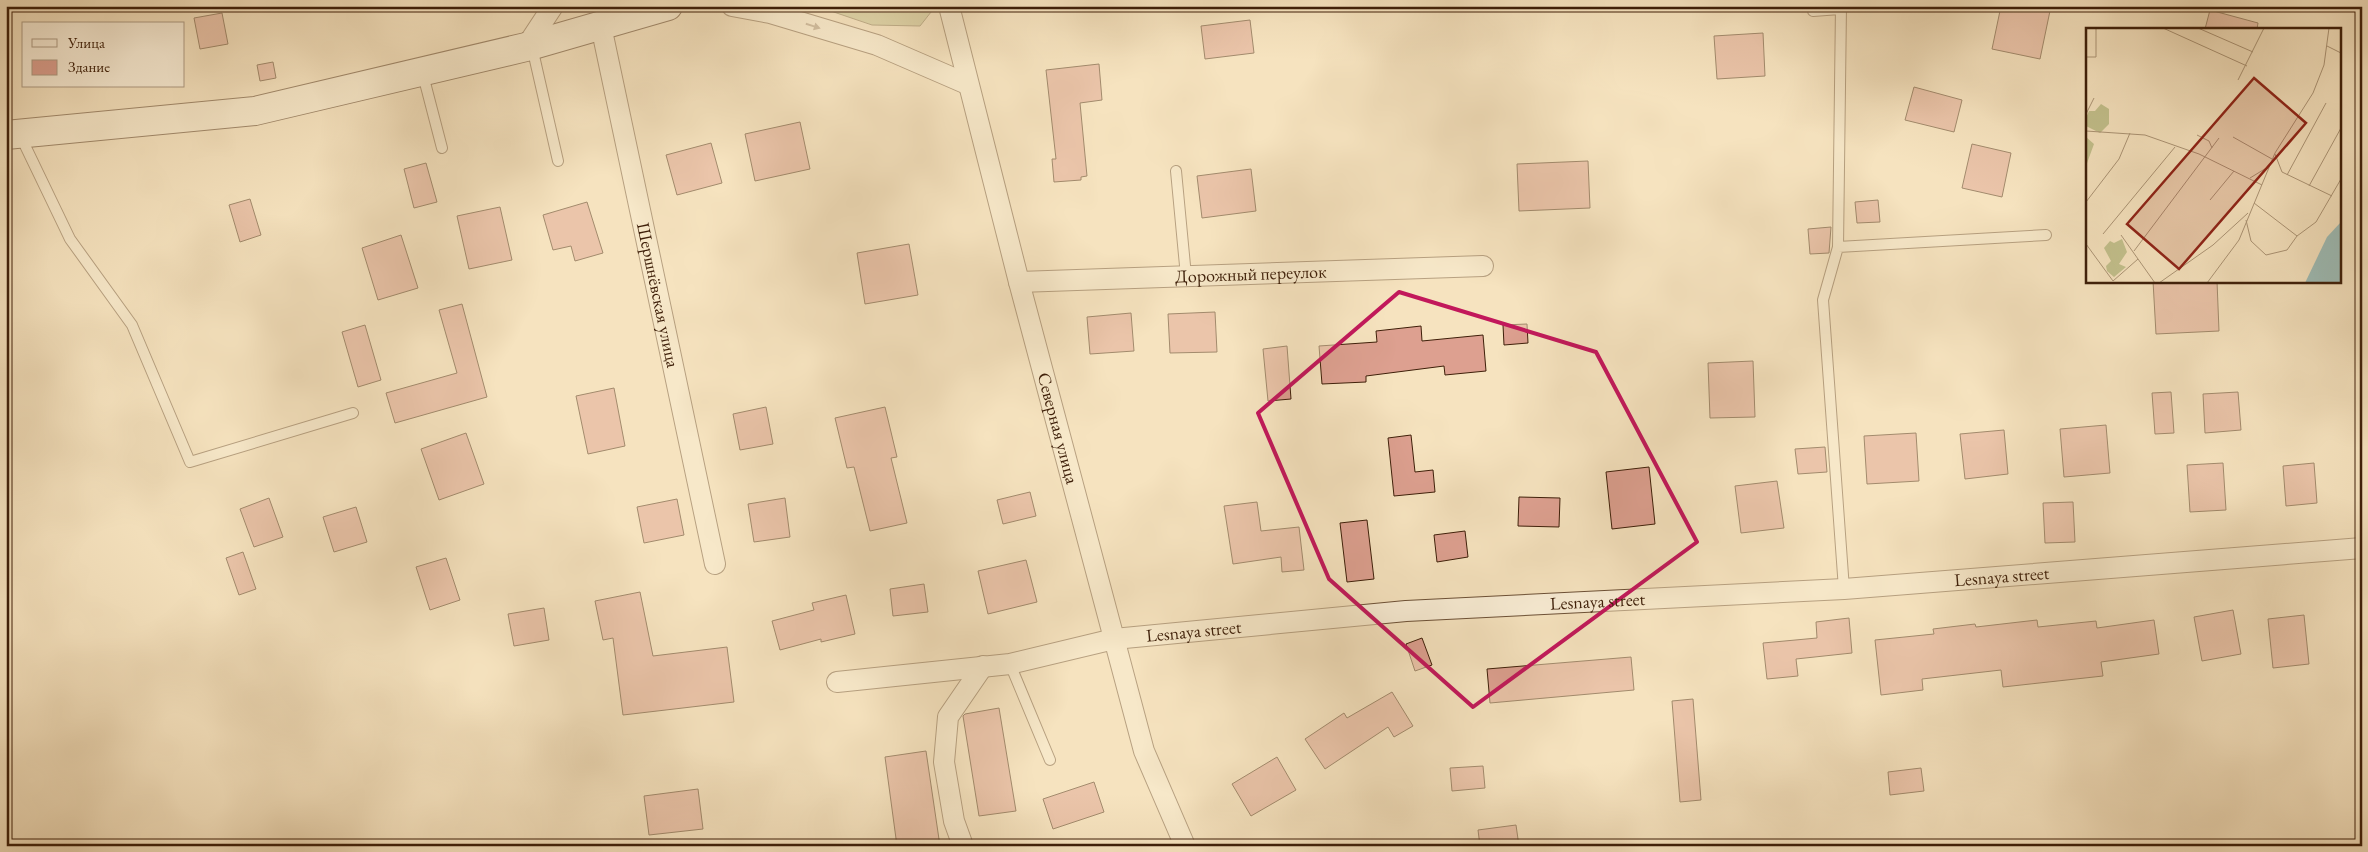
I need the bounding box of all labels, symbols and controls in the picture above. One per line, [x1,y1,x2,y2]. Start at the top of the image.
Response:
legend [22,22,185,88]
one-way arrow [806,22,821,30]
inset map [2086,28,2340,282]
text: Улица [67,33,105,52]
text: Здание [68,57,110,76]
street label: Шершнёвская улица [632,220,685,370]
street label: Дорожный переулок [1175,259,1327,288]
street label: Северная улица [1033,370,1084,487]
street label: Lesnaya street [1953,561,2050,591]
street label: Lesnaya street [1549,587,1646,615]
street label: Lesnaya street [1145,615,1243,647]

